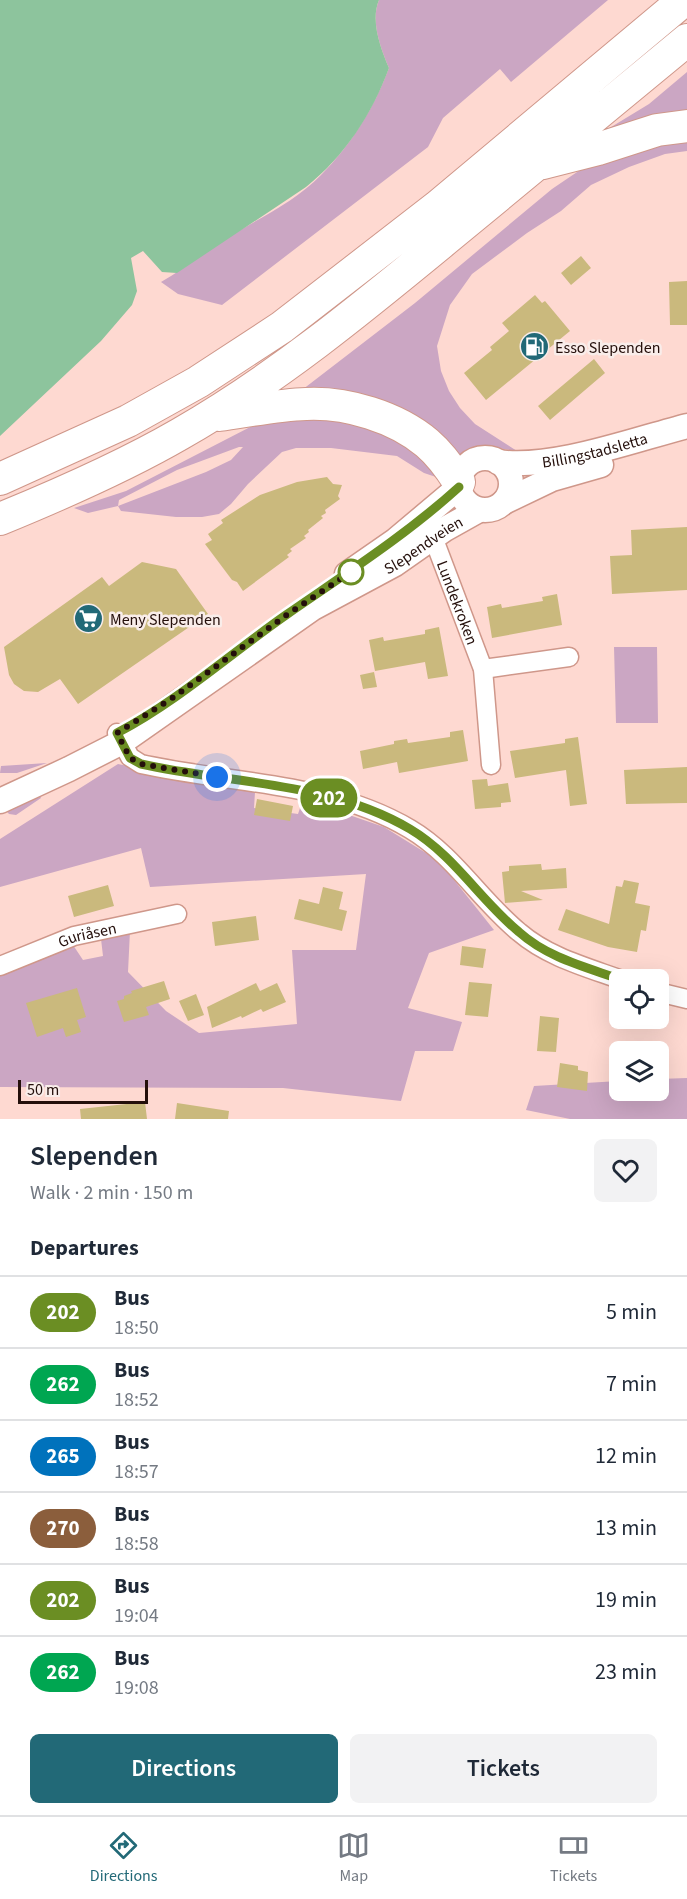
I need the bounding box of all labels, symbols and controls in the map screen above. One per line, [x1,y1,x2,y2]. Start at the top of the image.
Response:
fuel station icon: Esso Slependen [518,331,550,363]
place label: Esso Slependen [555,337,660,359]
street label: Billingstadsletta [541,428,650,474]
street label: Slependveien [380,511,467,580]
street label: Lundekroken [431,558,483,648]
unlabelled marker [338,559,364,585]
supermarket icon: Meny Slependen [73,603,105,635]
place label: Meny Slependen [110,609,221,631]
your location [202,762,232,792]
line badge: 202 [294,778,364,818]
text: 202 [312,783,346,813]
street label: Guriåsen [55,917,119,953]
map controls [609,969,669,1101]
button: locate [609,969,669,1029]
button: layers [609,1041,669,1101]
scale bar [18,1077,148,1104]
text: 50 m [27,1079,59,1101]
text: Slependen [30,1136,158,1176]
button: heart [594,1139,657,1202]
text: Walk · 2 min · 150 m [30,1179,193,1207]
text: Departures [30,1232,139,1264]
text: Bus [114,1282,150,1314]
text: 5 min [606,1296,657,1328]
text: 202 [46,1297,80,1327]
text: 18:50 [114,1314,159,1342]
text: Bus [114,1354,150,1386]
text: 7 min [606,1368,657,1400]
text: 262 [46,1369,80,1399]
text: 18:52 [114,1386,159,1414]
text: Bus [114,1426,150,1458]
text: 12 min [595,1440,657,1472]
text: 265 [46,1441,80,1471]
text: 18:57 [114,1458,159,1486]
text: Bus [114,1498,150,1530]
text: 13 min [595,1512,657,1544]
text: 270 [46,1513,80,1543]
text: 18:58 [114,1530,159,1558]
text: Bus [114,1570,150,1602]
text: 19 min [595,1584,657,1616]
text: 202 [46,1585,80,1615]
text: 19:04 [114,1602,159,1630]
text: Bus [114,1642,150,1674]
text: 23 min [595,1656,657,1688]
text: 262 [46,1657,80,1687]
text: 19:08 [114,1674,159,1702]
button: Directions [30,1734,338,1803]
button: Tickets [350,1734,657,1803]
tab: Directions [90,1829,158,1887]
tab: Map [337,1829,370,1887]
tab: Tickets [550,1829,597,1887]

